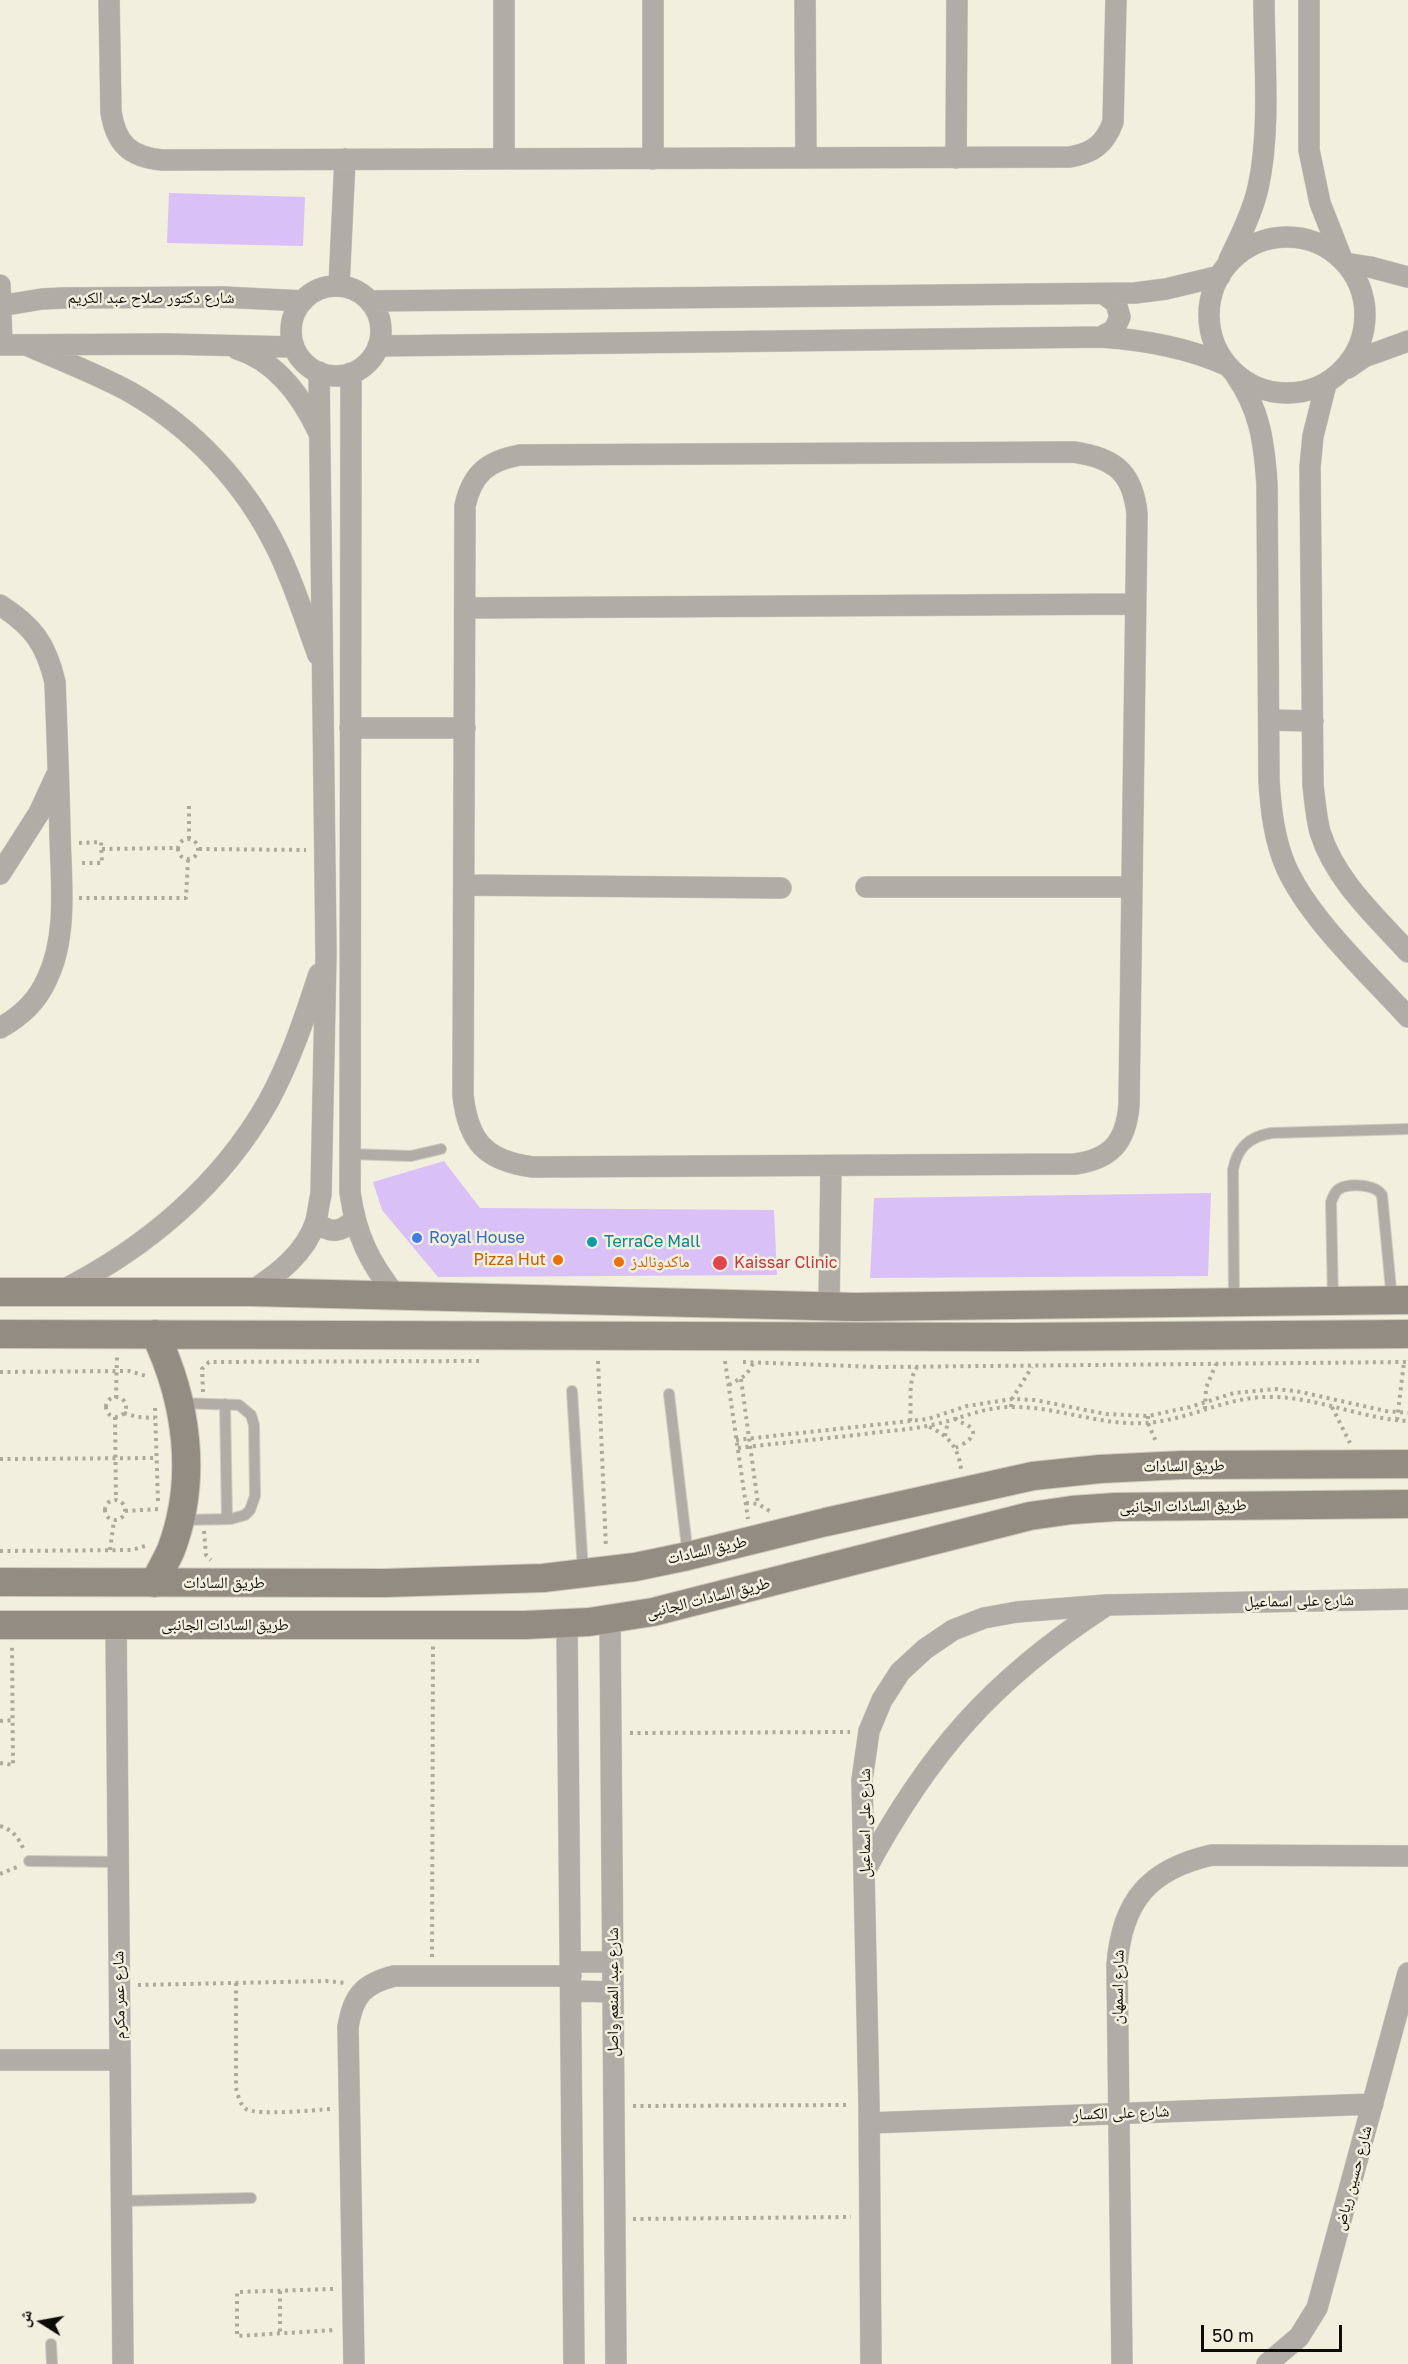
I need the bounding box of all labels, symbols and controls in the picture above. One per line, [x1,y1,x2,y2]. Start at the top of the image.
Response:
street label: شارع دكتور صلاح عبد الكريم [68,288,234,308]
place label: Royal House [429,1228,525,1248]
marker: Royal House [410,1231,424,1245]
place label: TerraCe Mall [604,1232,700,1252]
marker: TerraCe Mall [585,1235,599,1249]
place label: Pizza Hut [473,1250,546,1270]
place label: ماكدونالدز [631,1252,690,1272]
marker: Pizza Hut [551,1253,565,1267]
place label: Kaissar Clinic [734,1253,838,1273]
marker: Kaissar Clinic [711,1254,729,1272]
marker: ماكدونالدز [612,1255,626,1269]
street label: طريق السادات [1143,1456,1225,1476]
street label: طريق السادات الجانبى [1119,1495,1247,1517]
street label: طريق السادات [665,1531,749,1569]
street label: طريق السادات [183,1573,265,1593]
street label: طريق السادات الجانبى [644,1573,772,1623]
street label: شارع على اسماعيل [1244,1590,1354,1612]
street label: طريق السادات الجانبى [161,1615,289,1635]
street label: شارع على اسماعيل [855,1768,875,1878]
street label: شارع عبد المنعم واصل [603,1927,623,2057]
street label: شارع اسمهان [1108,1949,1128,2025]
street label: شارع عمر مكرم [109,1951,129,2039]
street label: شارع على الكسار [1072,2102,1170,2124]
street label: شارع حسين رياض [1330,2124,1376,2232]
north arrow [12,2292,72,2352]
text: ش [13,2308,36,2329]
scale bar [1204,2313,1345,2351]
text: 50 m [1212,2324,1254,2346]

